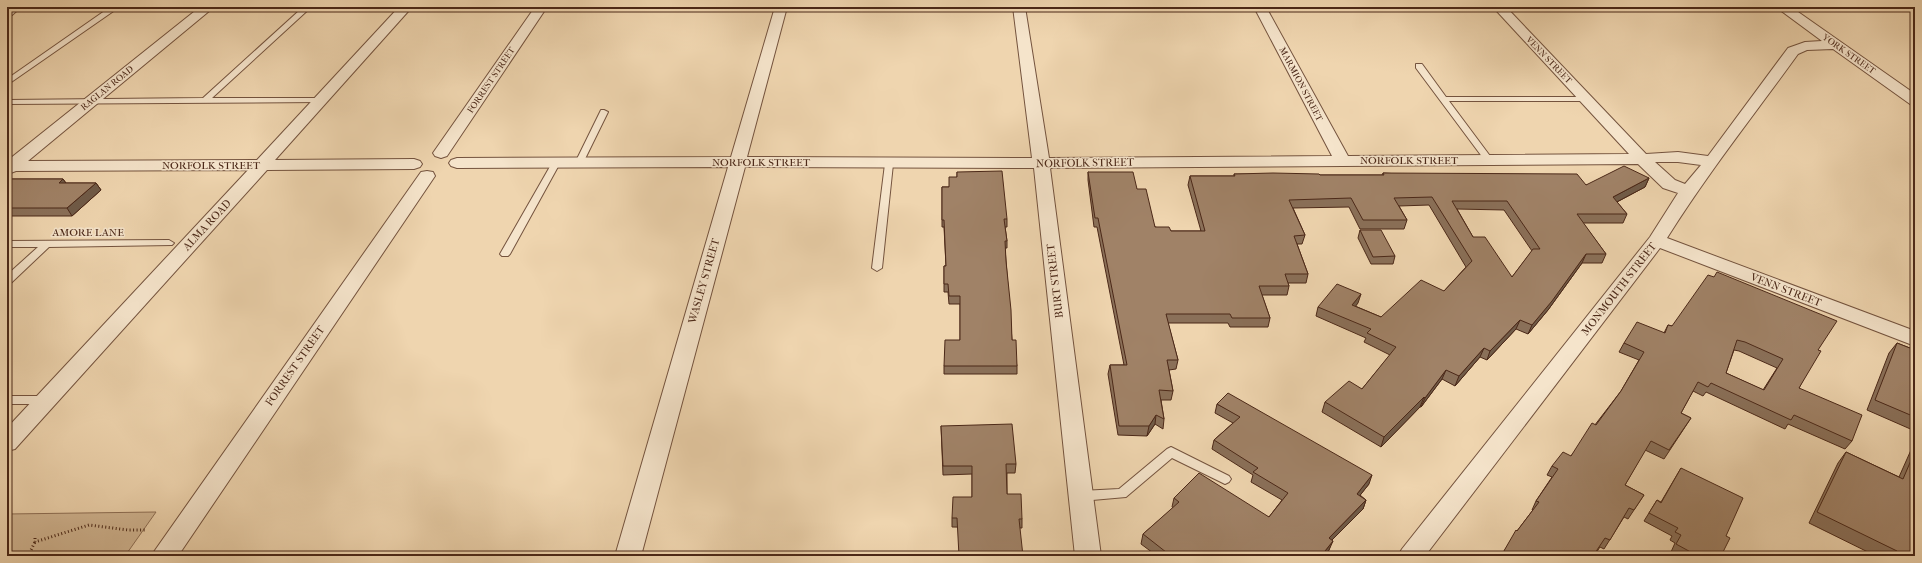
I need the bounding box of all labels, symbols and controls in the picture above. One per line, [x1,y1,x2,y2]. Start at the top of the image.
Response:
street label: YORK STREET [1820,31,1878,76]
street label: VENN STREET [1523,34,1575,86]
street label: FORREST STREET [465,44,517,115]
street label: MARMION STREET [1277,45,1325,124]
street label: RAGLAN ROAD [79,64,135,112]
street label: NORFOLK STREET [1360,154,1459,167]
street label: NORFOLK STREET [712,156,811,169]
street label: NORFOLK STREET [1036,156,1135,170]
street label: NORFOLK STREET [162,159,261,172]
street label: ALMA ROAD [179,197,234,254]
street label: AMORE LANE [51,226,124,239]
street label: WASLEY STREET [685,236,723,326]
street label: MONMOUTH STREET [1579,240,1660,338]
street label: BURT STREET [1044,242,1066,319]
street label: VENN STREET [1748,270,1824,310]
street label: FORREST STREET [263,323,328,408]

